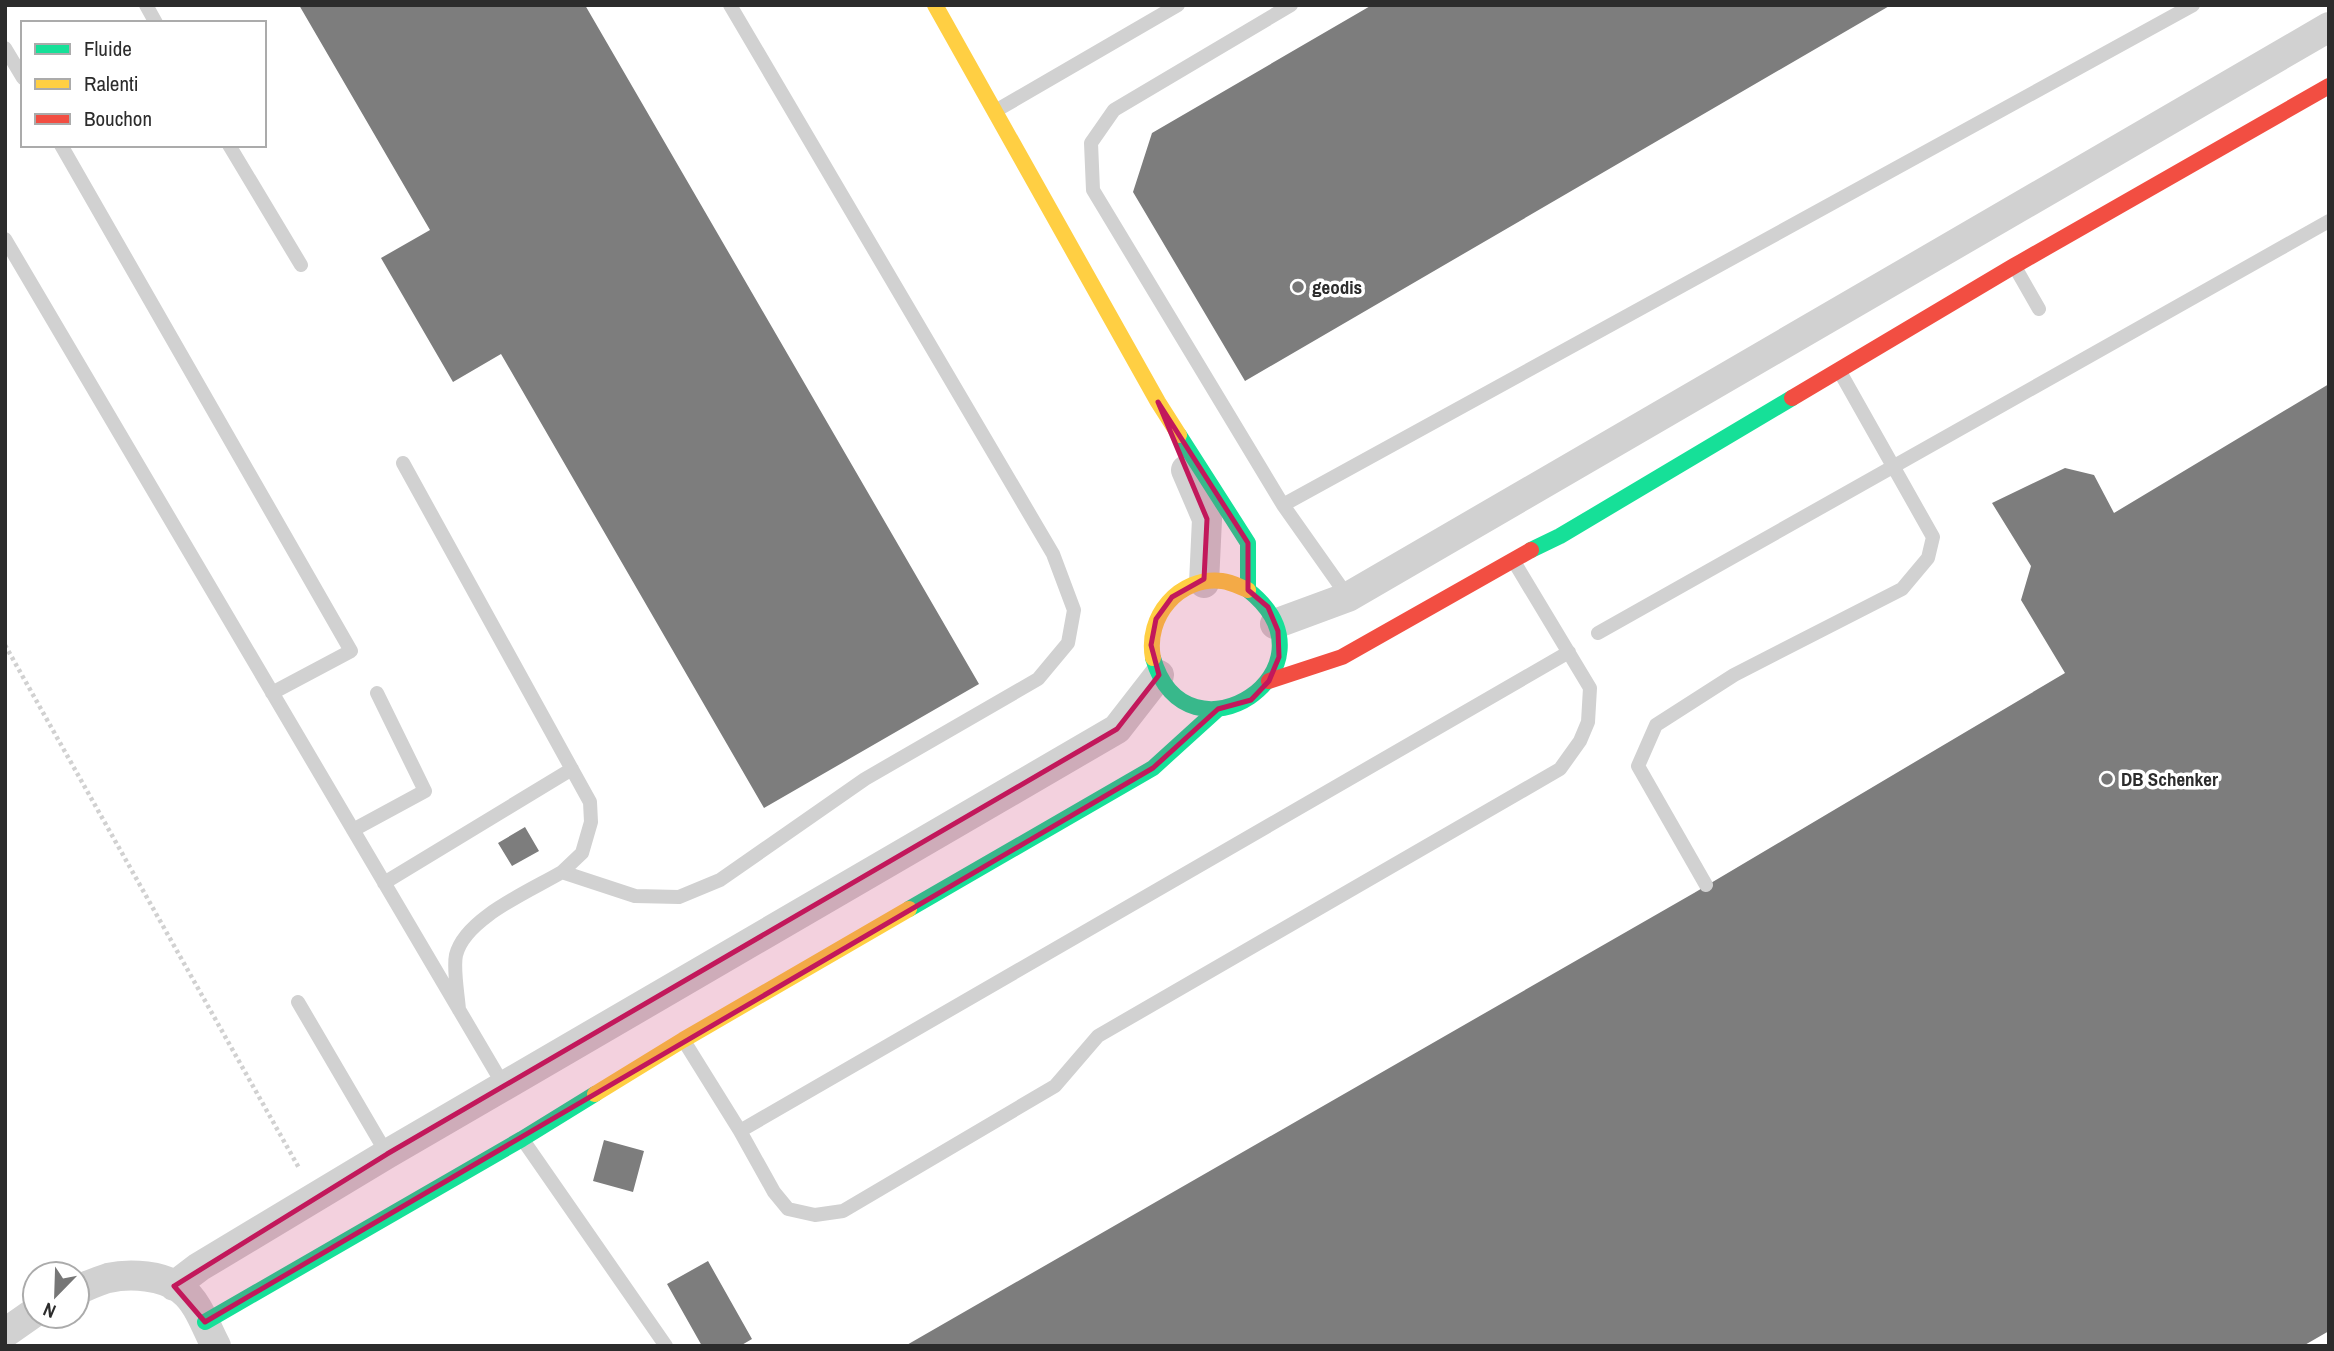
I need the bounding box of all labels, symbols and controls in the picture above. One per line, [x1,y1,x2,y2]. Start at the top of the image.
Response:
legend [21,21,266,147]
text: Fluide [84,34,132,63]
text: Ralenti [84,69,139,98]
text: Bouchon [84,104,152,133]
place label: geodis [1312,274,1362,300]
marker: geodis [1290,279,1306,295]
place label: DB Schenker [2121,766,2218,792]
marker: DB Schenker [2099,771,2115,787]
north arrow [21,1260,91,1330]
text: N [39,1296,60,1325]

